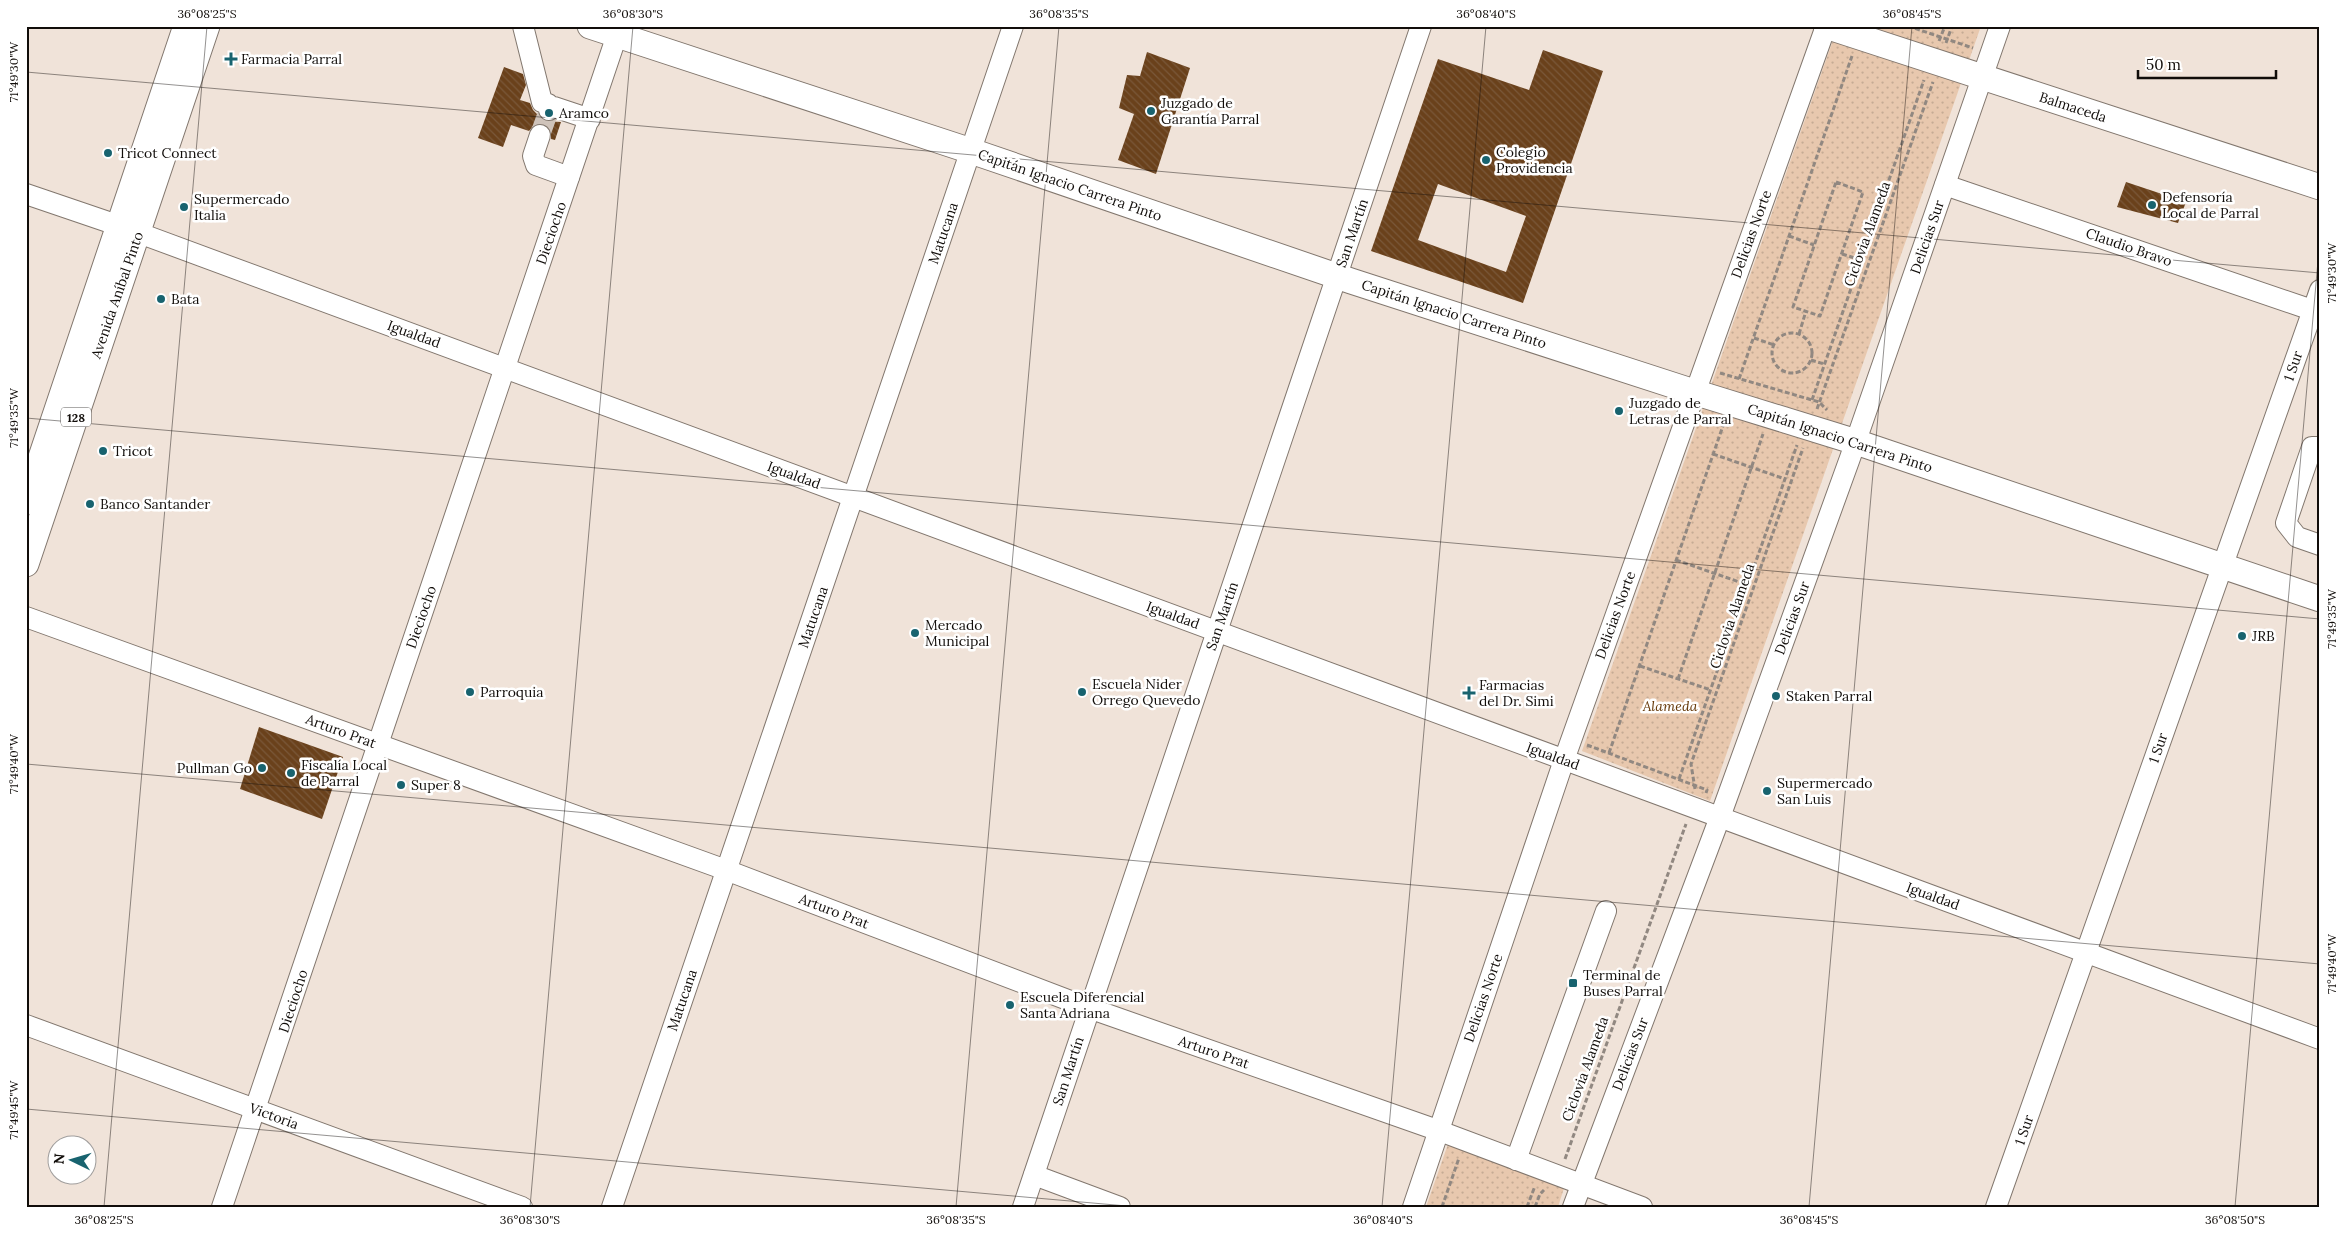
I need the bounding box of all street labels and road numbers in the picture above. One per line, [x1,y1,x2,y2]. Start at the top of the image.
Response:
street label: Balmaceda [2037,88,2109,126]
street label: Capitán Ignacio Carrera Pinto [976,145,1164,225]
street label: Ciclovia Alameda [1840,179,1894,289]
street label: Delicias Norte [1727,187,1775,281]
street label: San Martín [1332,196,1372,270]
street label: Delicias Sur [1906,198,1948,276]
street label: Dieciocho [532,199,570,267]
street label: Matucana [924,200,962,266]
street label: Claudio Bravo [2083,224,2175,270]
street label: Avenida Aníbal Pinto [86,229,147,362]
street label: Capitán Ignacio Carrera Pinto [1359,276,1549,352]
street label: Igualdad [385,316,443,352]
street label: 1 Sur [2279,348,2307,384]
street label: Capitán Ignacio Carrera Pinto [1745,400,1935,476]
road number: 128 [61,408,91,427]
street label: Igualdad [765,457,823,493]
street label: Ciclovia Alameda [1706,561,1758,671]
street label: Delicias Norte [1591,568,1639,662]
street label: San Martín [1202,579,1242,653]
street label: Delicias Sur [1770,579,1814,657]
street label: Dieciocho [402,583,440,651]
street label: Matucana [794,584,832,650]
street label: Igualdad [1144,597,1202,633]
street label: Arturo Prat [302,710,379,752]
street label: 1 Sur [2144,730,2172,766]
street label: Igualdad [1524,738,1582,774]
street label: Igualdad [1904,878,1962,914]
street label: Arturo Prat [796,889,872,933]
street label: Delicias Norte [1459,951,1507,1045]
street label: Dieciocho [274,967,312,1035]
street label: Matucana [663,967,701,1033]
street label: Ciclovia Alameda [1558,1014,1612,1124]
street label: Delicias Sur [1608,1015,1652,1093]
street label: Arturo Prat [1175,1031,1252,1073]
street label: San Martín [1048,1034,1088,1108]
street label: Victoria [246,1098,301,1133]
street label: 1 Sur [2010,1112,2038,1148]

